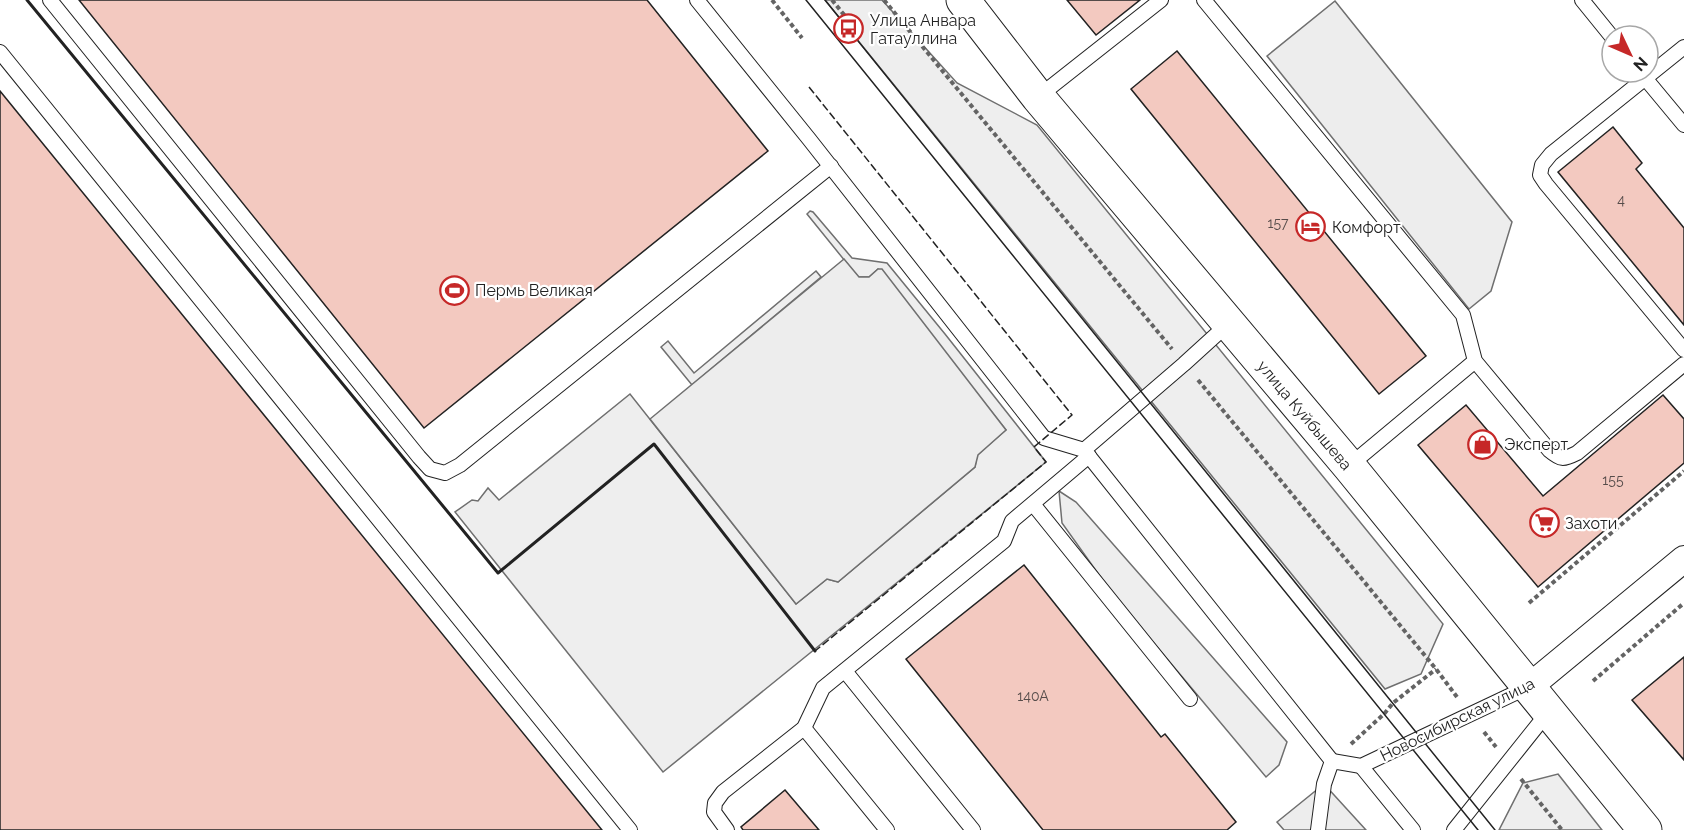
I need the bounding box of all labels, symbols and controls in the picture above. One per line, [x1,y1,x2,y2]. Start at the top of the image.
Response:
place label: Улица Анвара Гатауллина [870,11,976,48]
bus stop icon: Улица Анвара Гатауллина [833,13,865,45]
north arrow [1600,24,1660,84]
text: N [1629,53,1652,75]
house number: 4 [1617,192,1625,208]
hotel icon: Комфорт [1295,211,1327,243]
house number: 157 [1267,215,1289,231]
place label: Комфорт [1332,218,1401,237]
sports icon: Пермь Великая [438,274,470,306]
place label: Пермь Великая [475,281,593,300]
street label: улица Куйбышева [1253,357,1356,474]
shop icon: Эксперт [1467,428,1499,460]
place label: Эксперт [1504,435,1568,454]
house number: 155 [1602,472,1624,488]
supermarket icon: Захоти [1528,507,1560,539]
place label: Захоти [1565,514,1617,533]
street label: Новосибирская улица [1377,674,1538,765]
house number: 140А [1017,688,1049,704]

